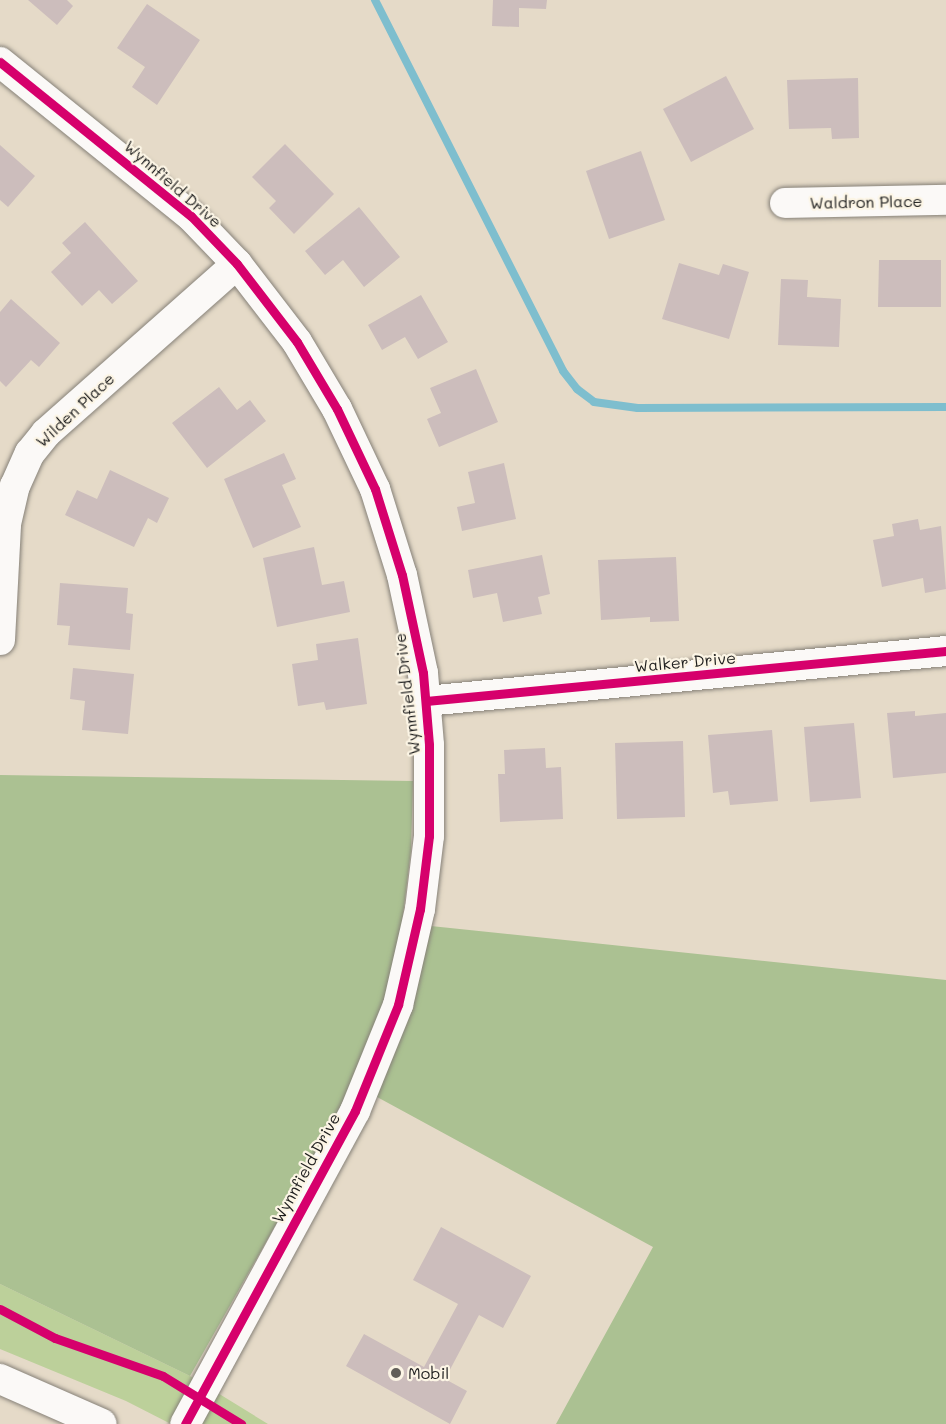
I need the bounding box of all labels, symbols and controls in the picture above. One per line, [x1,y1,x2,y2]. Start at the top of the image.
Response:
street label: Wynnfield Drive [120,136,226,232]
street label: Waldron Place [809,191,923,213]
street label: Wilden Place [32,369,118,451]
street label: Wynnfield Drive [390,632,424,756]
street label: Walker Drive [633,648,737,676]
street label: Wynnfield Drive [268,1110,344,1226]
place label: Mobil [408,1363,449,1383]
marker: Mobil [389,1366,403,1380]

